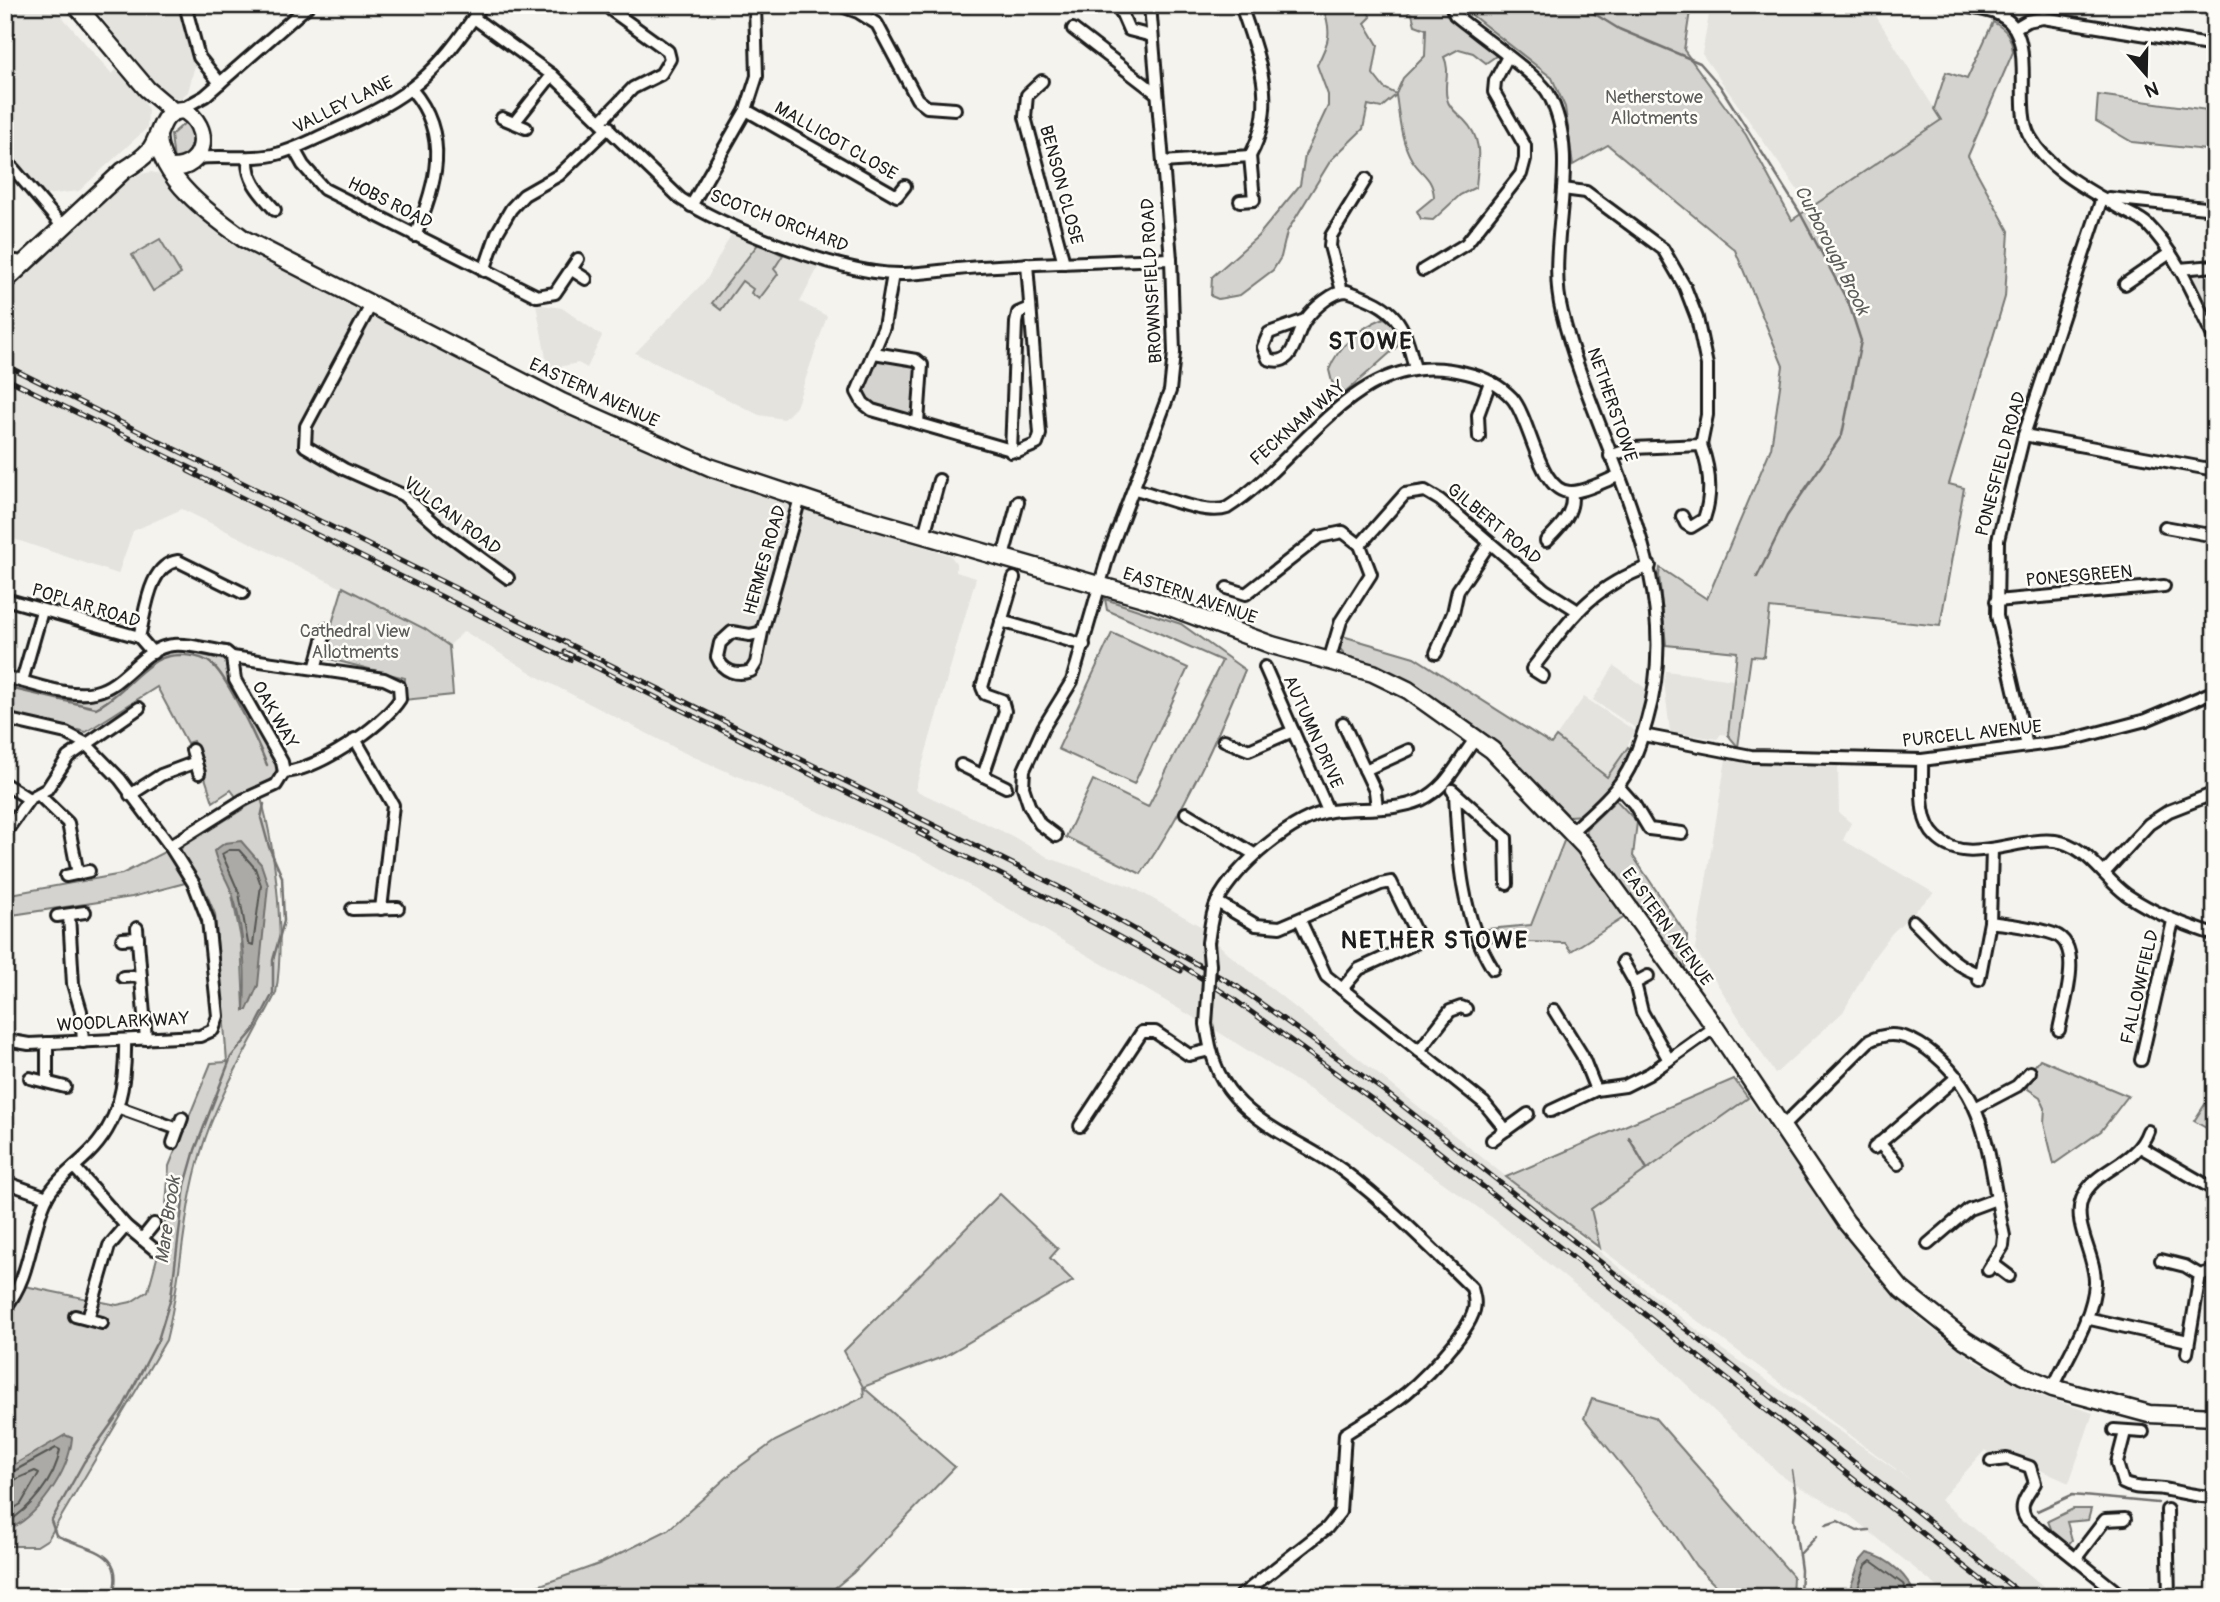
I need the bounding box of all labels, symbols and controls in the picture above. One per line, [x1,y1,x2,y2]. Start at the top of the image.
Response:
north arrow [2112,38,2182,108]
street label: VALLEY LANE [289,71,397,139]
text: N [2141,76,2162,103]
park label: Netherstowe Allotments [1605,86,1703,130]
street label: MALLICOT CLOSE [770,96,902,186]
street label: BENSON CLOSE [1034,123,1088,247]
street label: HOBS ROAD [344,172,436,234]
water label: Curborough Brook [1789,181,1876,321]
street label: SCOTCH ORCHARD [707,184,851,258]
street label: BROWNSFIELD ROAD [1136,198,1168,364]
district label: STOWE [1328,327,1414,356]
street label: NETHERSTOWE [1582,345,1642,465]
street label: EASTERN AVENUE [525,353,663,433]
street label: FECKNAM WAY [1245,375,1351,471]
street label: PONESFIELD ROAD [1971,389,2031,539]
street label: VULCAN ROAD [399,472,505,560]
street label: GILBERT ROAD [1442,478,1546,570]
street label: HERMES ROAD [738,503,792,617]
street label: PONESGREEN [2025,560,2133,592]
street label: EASTERN AVENUE [1120,562,1260,630]
street label: POPLAR ROAD [29,579,143,633]
park label: Cathedral View Allotments [300,620,410,664]
street label: AUTUMN DRIVE [1278,672,1348,792]
street label: OAK WAY [246,677,304,753]
street label: PURCELL AVENUE [1901,715,2043,753]
street label: EASTERN AVENUE [1616,863,1718,991]
district label: NETHER STOWE [1341,926,1529,955]
street label: FALLOWFIELD [2116,928,2164,1046]
street label: WOODLARK WAY [56,1007,191,1037]
water label: Mare Brook [150,1173,186,1265]

